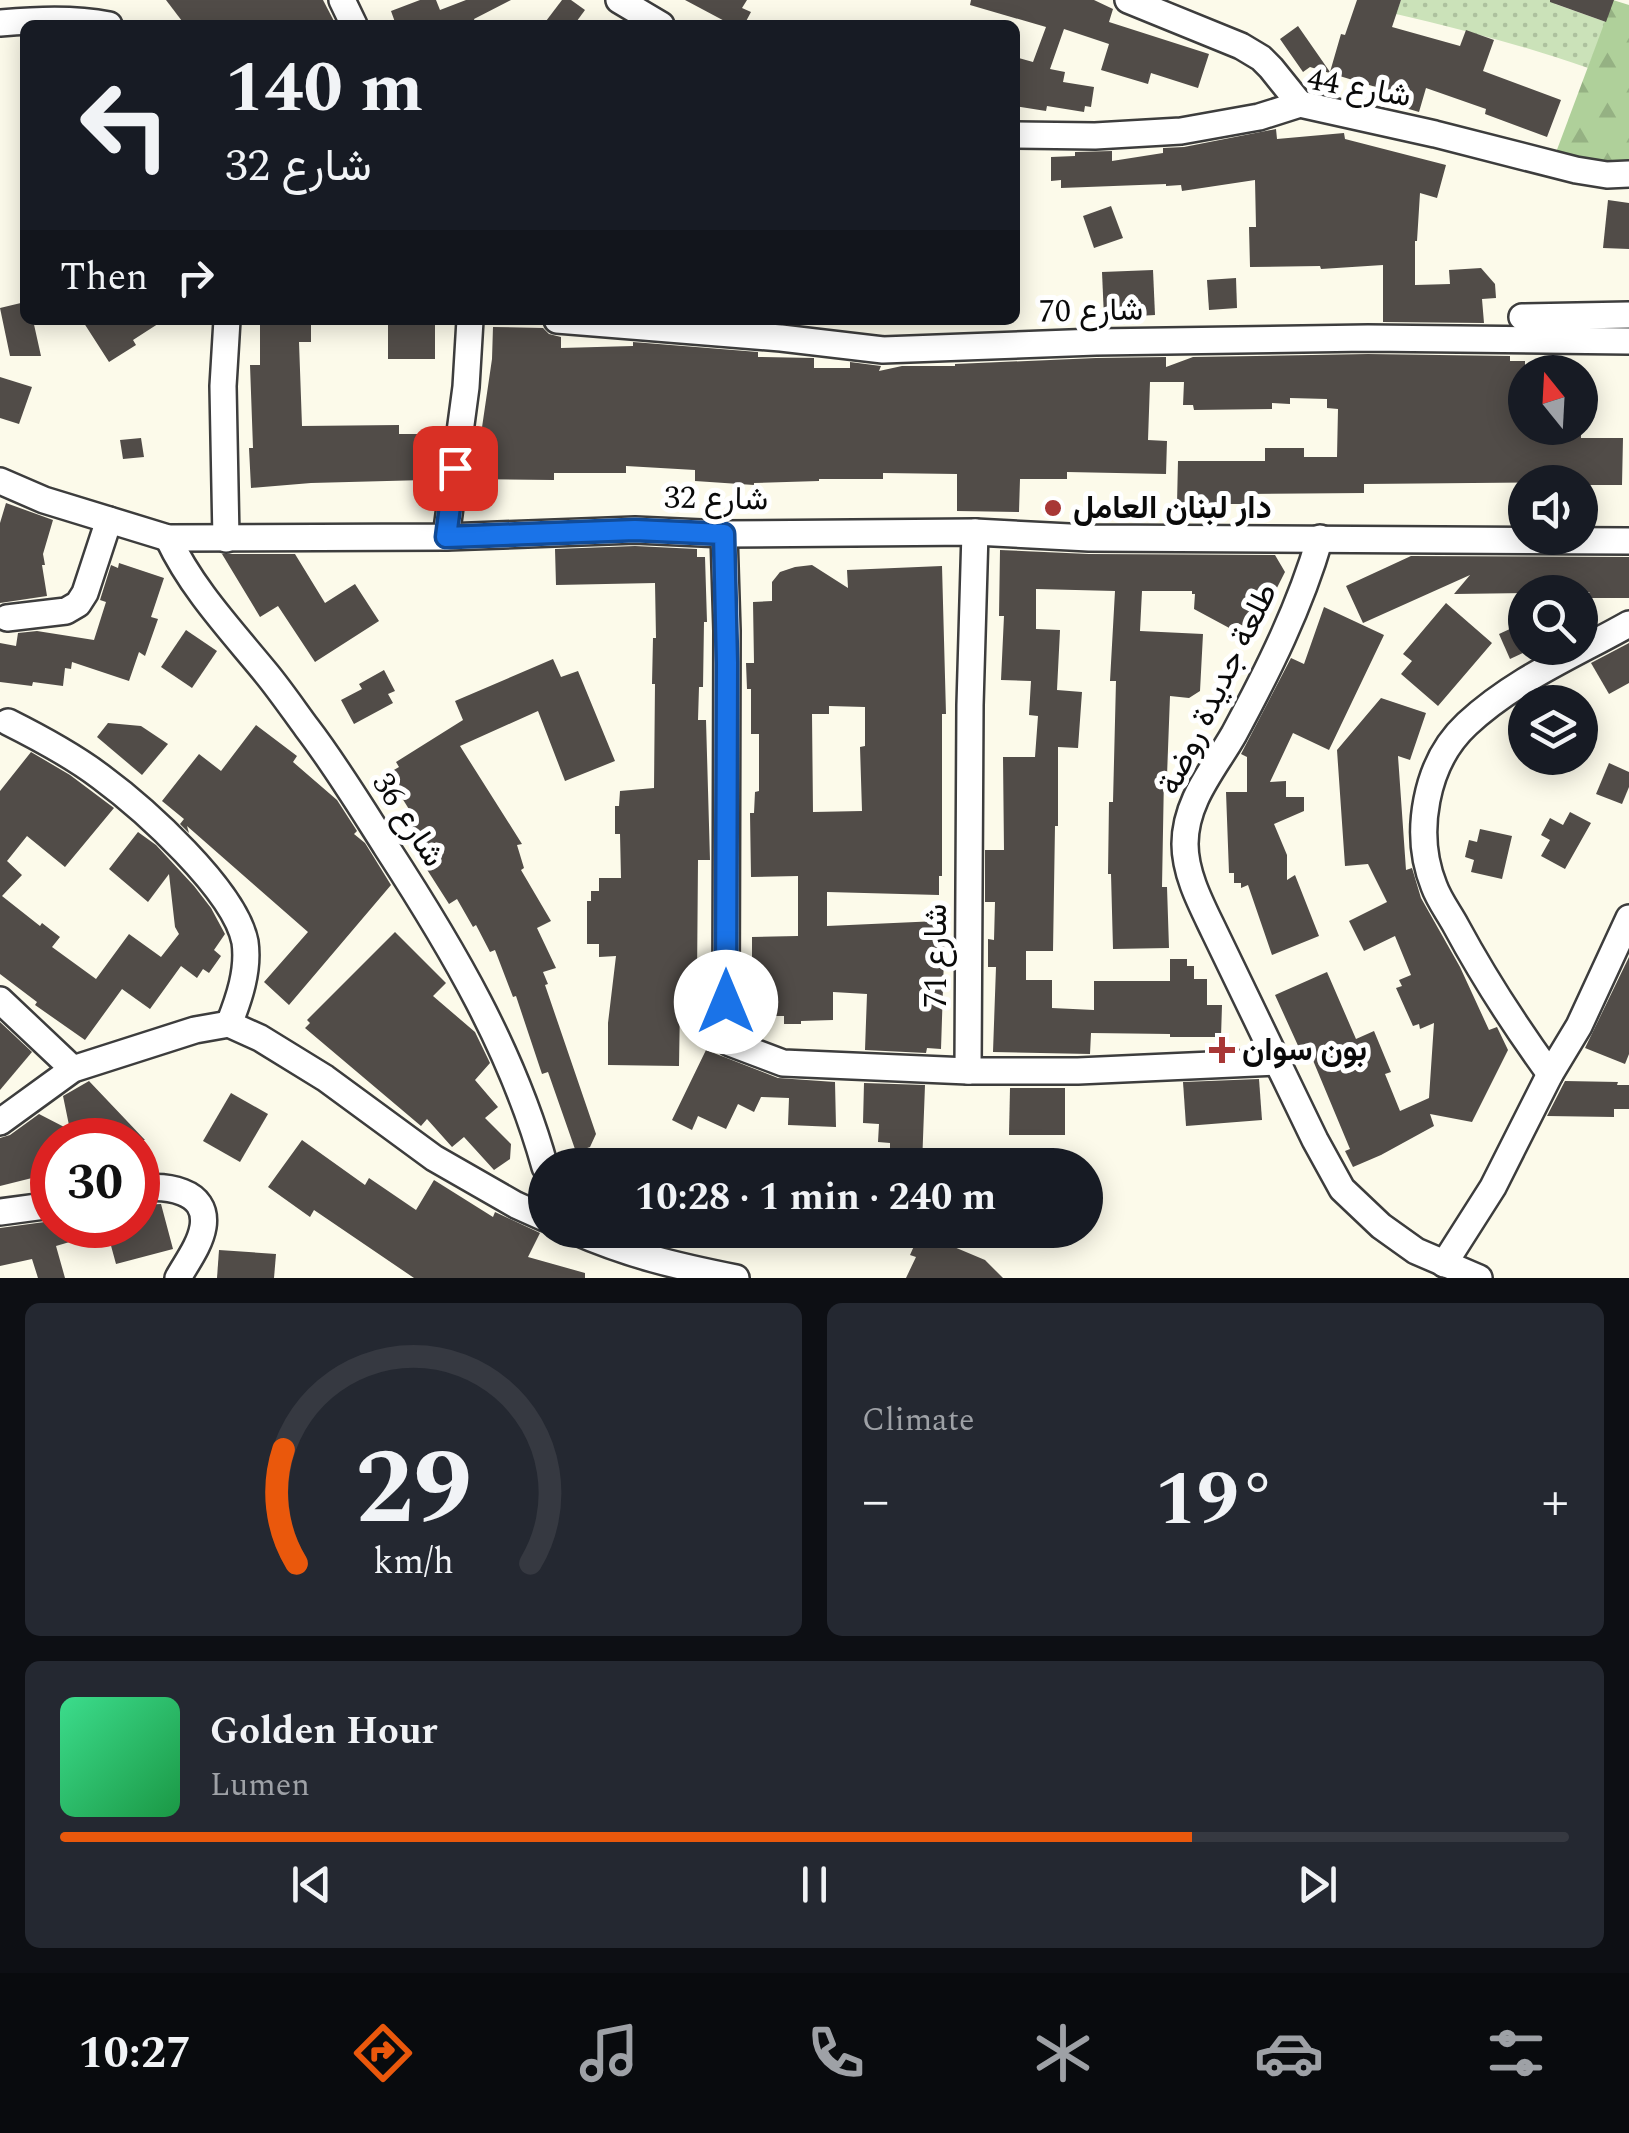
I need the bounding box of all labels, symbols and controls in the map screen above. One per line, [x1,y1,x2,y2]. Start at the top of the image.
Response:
text: 140 m [225,36,423,142]
street label: شارع 44 [1303,55,1415,121]
icon: left [60,60,190,190]
text: شارع 32 [225,132,372,201]
text: Then [60,249,148,307]
icon: right [168,250,223,305]
street label: شارع 70 [1038,286,1144,336]
north arrow [1508,355,1598,445]
map controls [1508,355,1598,775]
pin [413,426,498,511]
icon: arrive [428,441,483,496]
button: sound [1508,465,1598,555]
street label: شارع 32 [663,474,769,524]
place label: دار لبنان العامل [1073,484,1272,533]
marker: دار لبنان العامل [1042,497,1064,519]
street label: طلعة جديدة روضة [1145,575,1291,803]
button: search [1508,575,1598,665]
button: layers [1508,685,1598,775]
street label: شارع 36 [359,763,457,877]
street label: شارع 71 [912,904,961,1008]
position arrow [674,950,778,1054]
place label: بون سوان [1242,1026,1367,1075]
marker: بون سوان [1211,1039,1233,1061]
speed limit sign: 30 [30,1118,160,1248]
text: 10:28 · 1 min · 240 m [635,1169,996,1227]
text: Climate [862,1396,974,1445]
text: 29 [355,1411,472,1569]
text: 19° [1155,1444,1276,1558]
text: − [862,1460,890,1543]
text: + [1541,1460,1569,1543]
text: km/h [373,1535,454,1590]
text: Golden Hour [210,1703,437,1761]
text: Lumen [210,1761,310,1810]
icon: previous [284,1857,339,1912]
icon: pause [787,1857,842,1912]
icon: next [1290,1857,1345,1912]
icon: directions [348,2018,418,2088]
icon: music [574,2018,644,2088]
icon: phone [801,2018,871,2088]
icon: climate [1028,2018,1098,2088]
icon: car [1254,2018,1324,2088]
icon: filters [1481,2018,1551,2088]
text: 10:27 [78,2019,191,2088]

